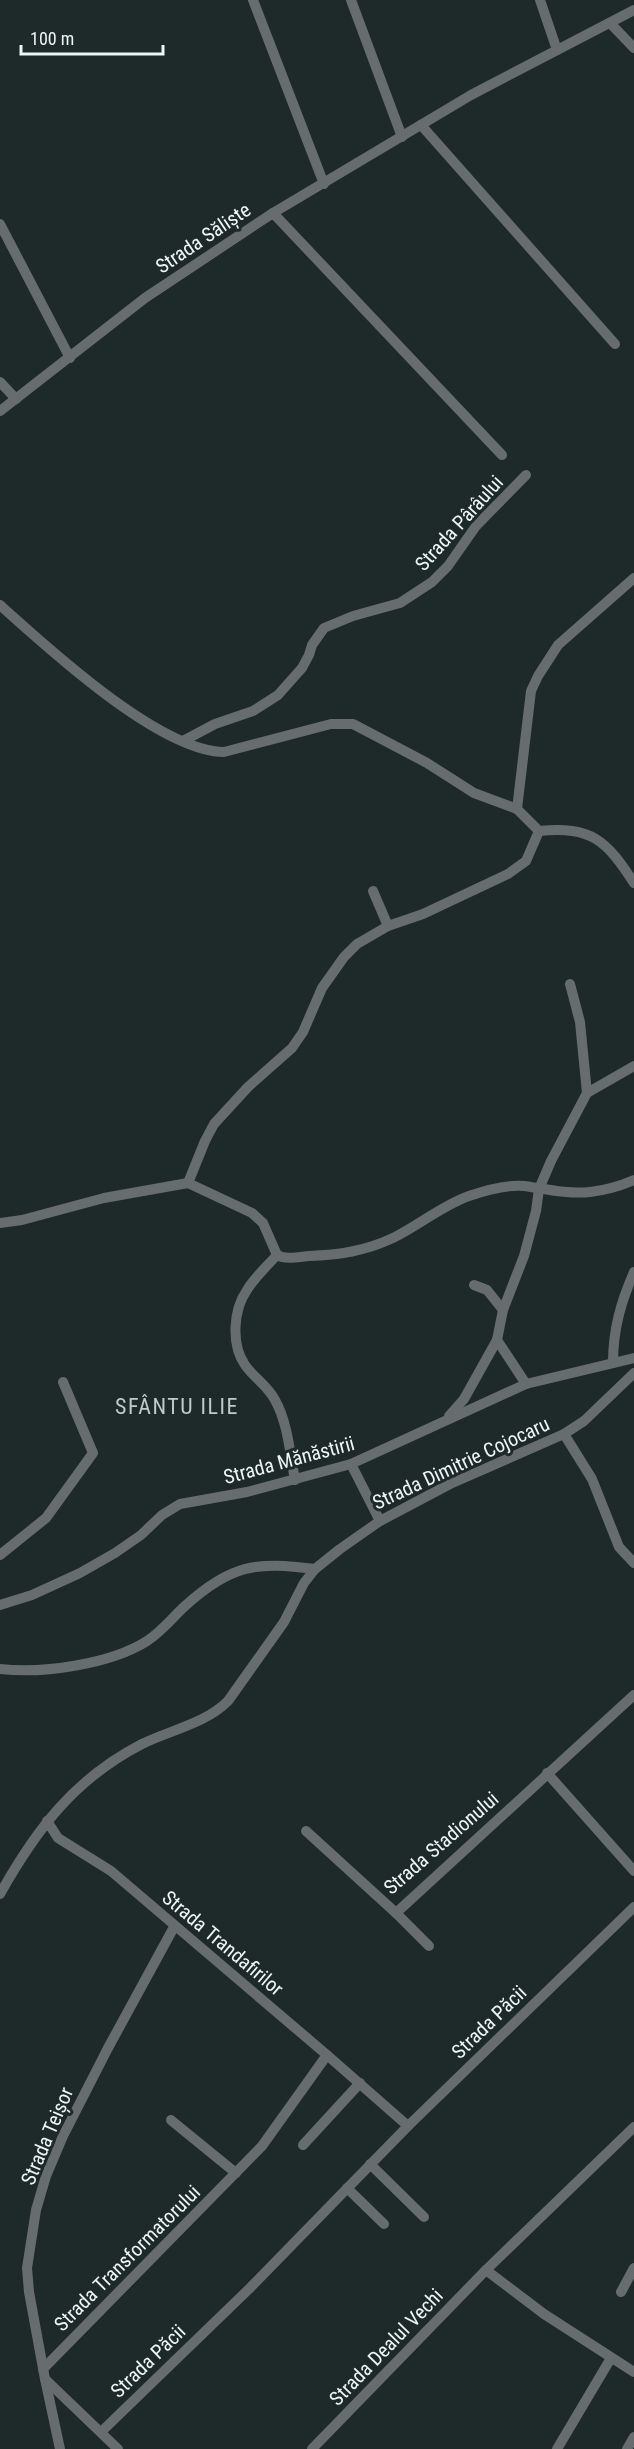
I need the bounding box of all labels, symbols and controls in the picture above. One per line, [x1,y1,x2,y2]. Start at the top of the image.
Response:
scale bar [21,18,164,56]
text: 100 m [30,28,74,49]
street label: Strada Săliște [151,198,255,278]
street label: Strada Pârâului [410,470,508,576]
district label: SFÂNTU ILIE [115,1394,239,1419]
street label: Strada Dimitrie Cojocaru [369,1411,553,1515]
street label: Strada Mănăstirii [221,1431,357,1489]
street label: Strada Stadionului [379,1787,503,1899]
street label: Strada Trandafirilor [158,1885,288,2001]
street label: Strada Păcii [447,1980,531,2064]
street label: Strada Teișor [16,2083,78,2189]
street label: Strada Transformatorului [49,2180,205,2336]
street label: Strada Dealul Vechi [324,2284,448,2410]
street label: Strada Păcii [106,2319,190,2403]

